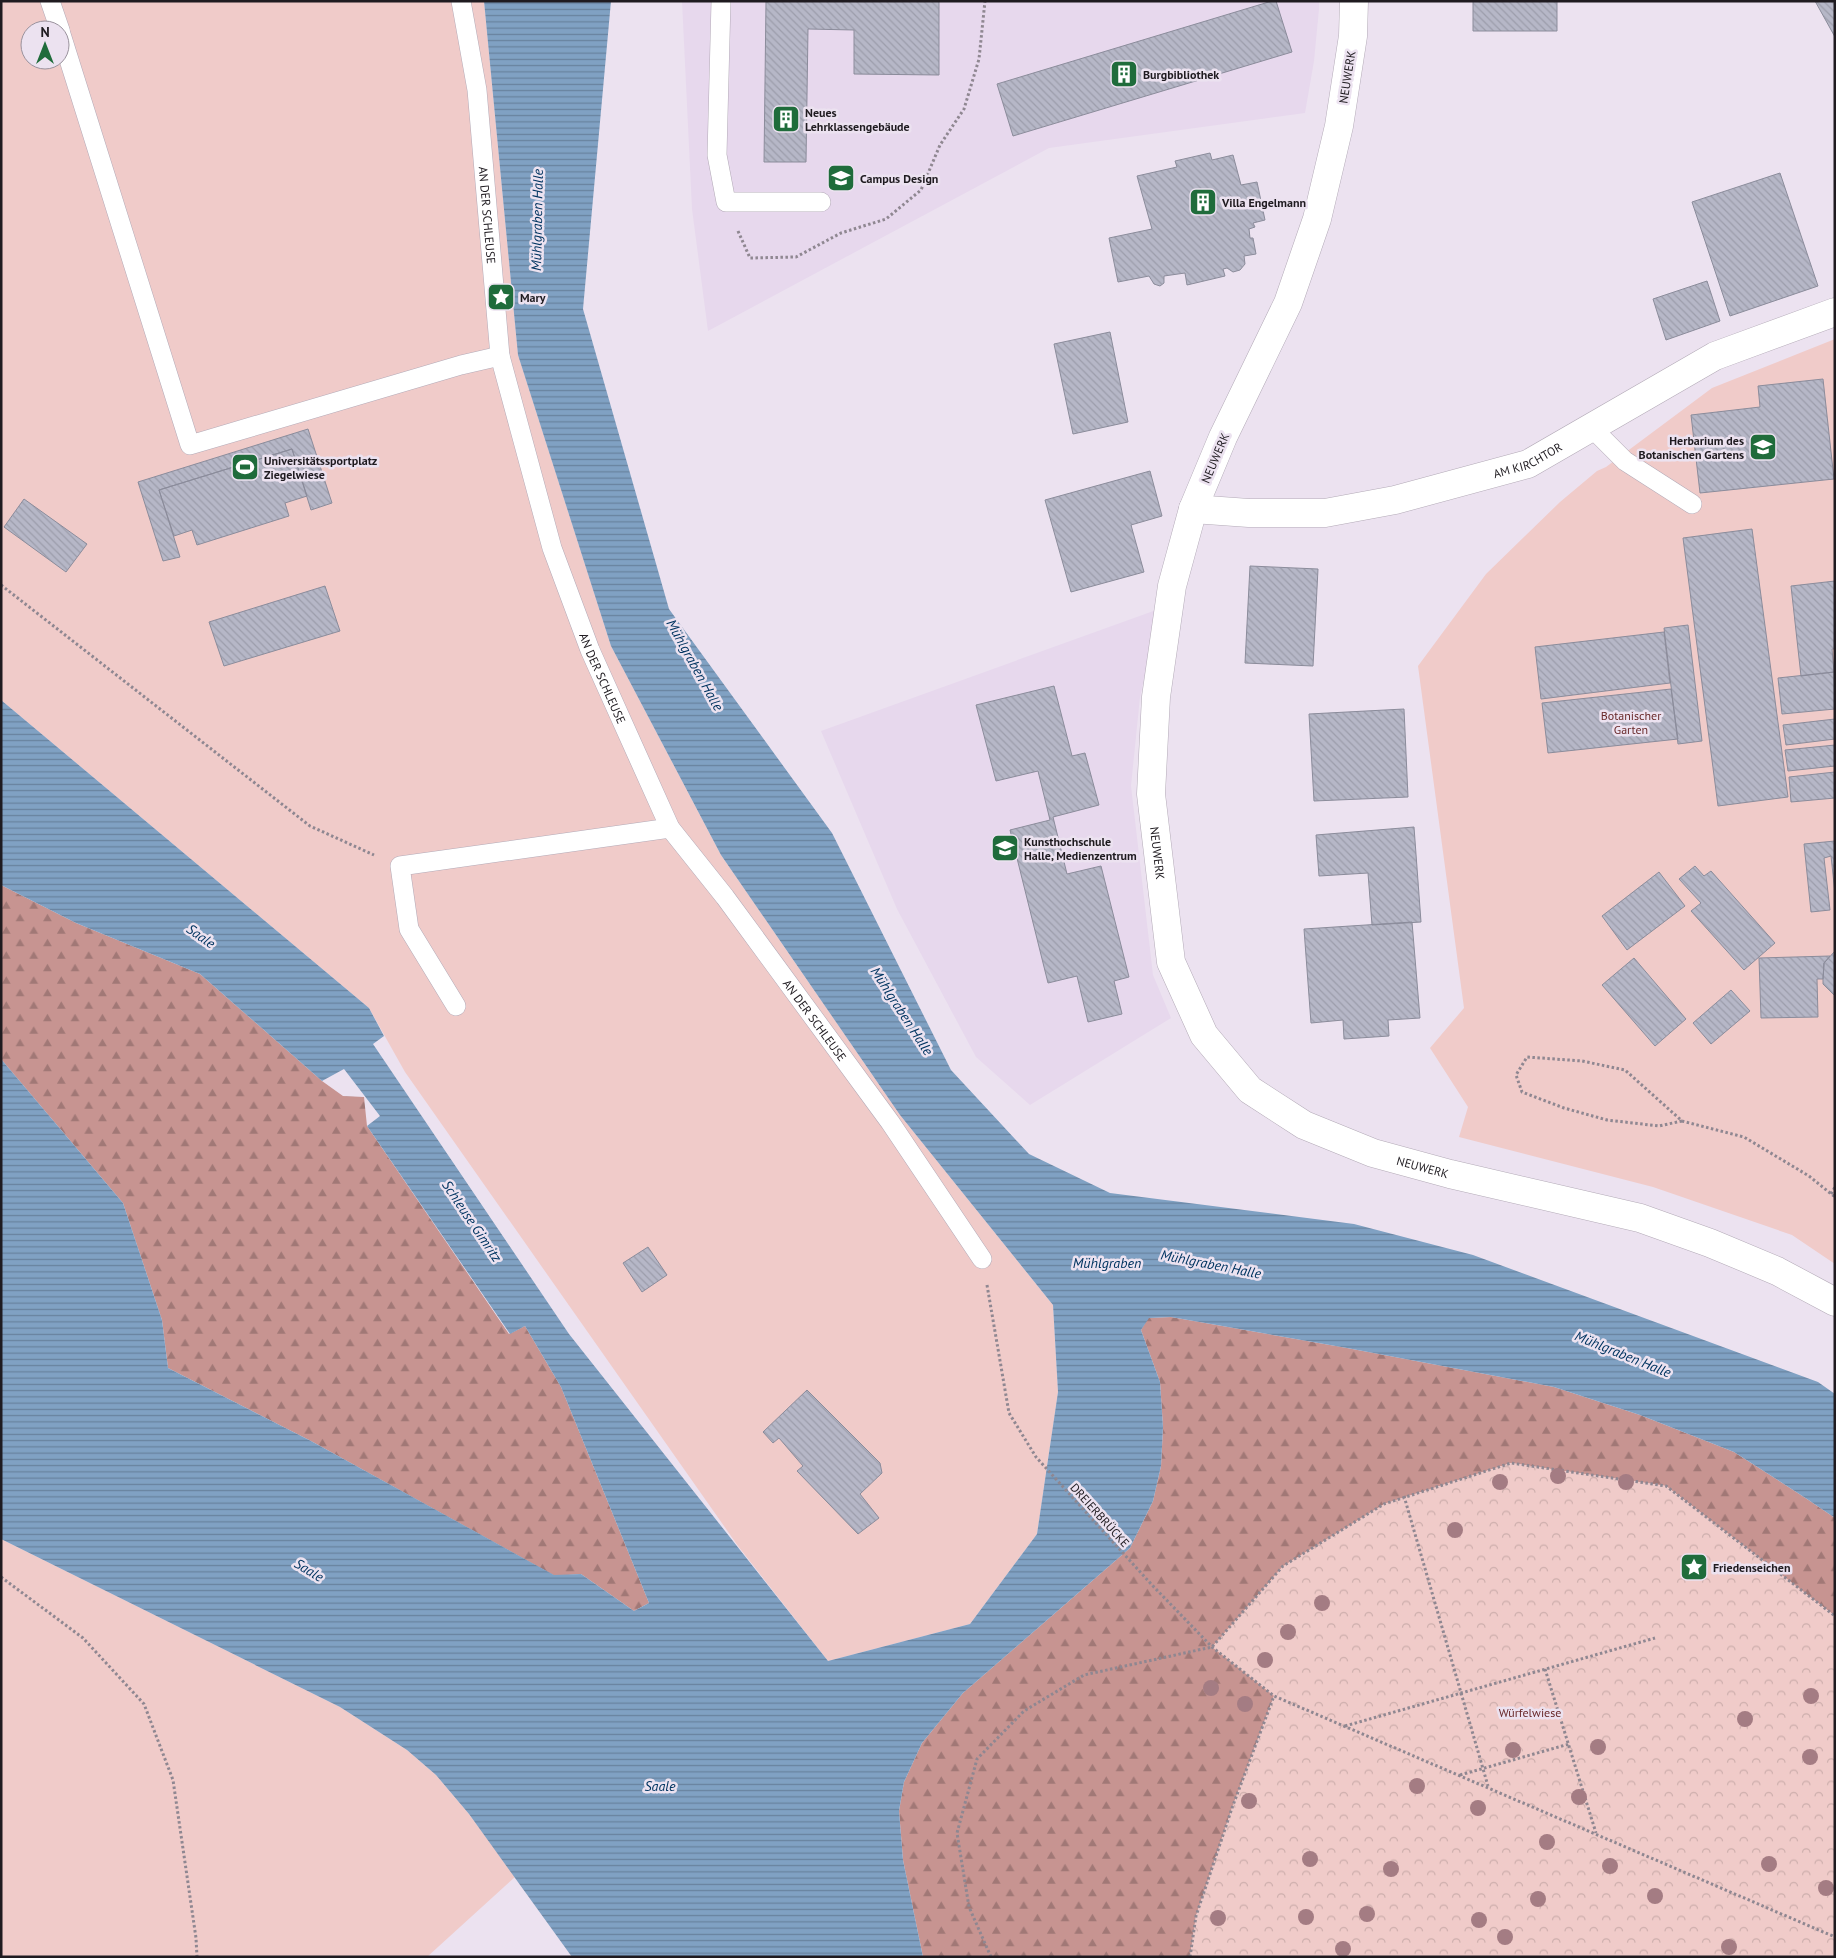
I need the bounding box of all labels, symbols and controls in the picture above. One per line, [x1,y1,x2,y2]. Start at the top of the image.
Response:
north arrow [20,20,70,70]
text: N [40,23,50,41]
street label: NEUWERK [1335,50,1359,104]
building icon: Burgbibliothek [1109,59,1139,89]
place label: Burgbibliothek [1143,67,1219,82]
building icon: Neues Lehrklassengebäude [771,104,801,134]
place label: Neues Lehrklassengebäude [805,105,910,134]
school or university icon: Campus Design [826,163,856,193]
street label: AN DER SCHLEUSE [476,166,499,264]
water label: Mühlgraben Halle [527,168,547,271]
place label: Campus Design [860,171,938,186]
building icon: Villa Engelmann [1188,187,1218,217]
place label: Villa Engelmann [1221,195,1306,210]
place icon: Mary [486,282,516,312]
place label: Mary [520,290,546,305]
street label: NEUWERK [1198,431,1232,485]
school or university icon: Herbarium des Botanischen Gartens [1748,432,1778,462]
place label: Herbarium des Botanischen Gartens [1639,433,1744,462]
street label: AM KIRCHTOR [1491,439,1564,481]
sports icon: Universitätssportplatz Ziegelwiese [230,452,260,482]
place label: Universitätssportplatz Ziegelwiese [264,453,378,482]
water label: Mühlgraben Halle [662,616,728,714]
street label: AN DER SCHLEUSE [577,631,629,726]
park label: Botanischer Garten [1601,708,1661,737]
street label: NEUWERK [1147,826,1169,880]
school or university icon: Kunsthochschule Halle, Medienzentrum [990,833,1020,863]
place label: Kunsthochschule Halle, Medienzentrum [1024,834,1137,863]
water label: Saale [183,920,219,953]
water label: Mühlgraben Halle [867,963,938,1059]
street label: AN DER SCHLEUSE [780,976,850,1064]
street label: NEUWERK [1395,1152,1450,1181]
water label: Schleuse Gimritz [438,1177,506,1266]
water label: Mühlgraben Halle [1159,1245,1263,1283]
water label: Mühlgraben [1073,1254,1141,1272]
water label: Mühlgraben Halle [1572,1327,1674,1382]
street label: DREIERBRÜCKE [1067,1480,1133,1550]
place icon: Friedenseichen [1679,1552,1709,1582]
water label: Saale [291,1554,327,1586]
place label: Friedenseichen [1713,1560,1791,1575]
park label: Würfelwiese [1499,1705,1561,1720]
water label: Saale [645,1777,676,1795]

